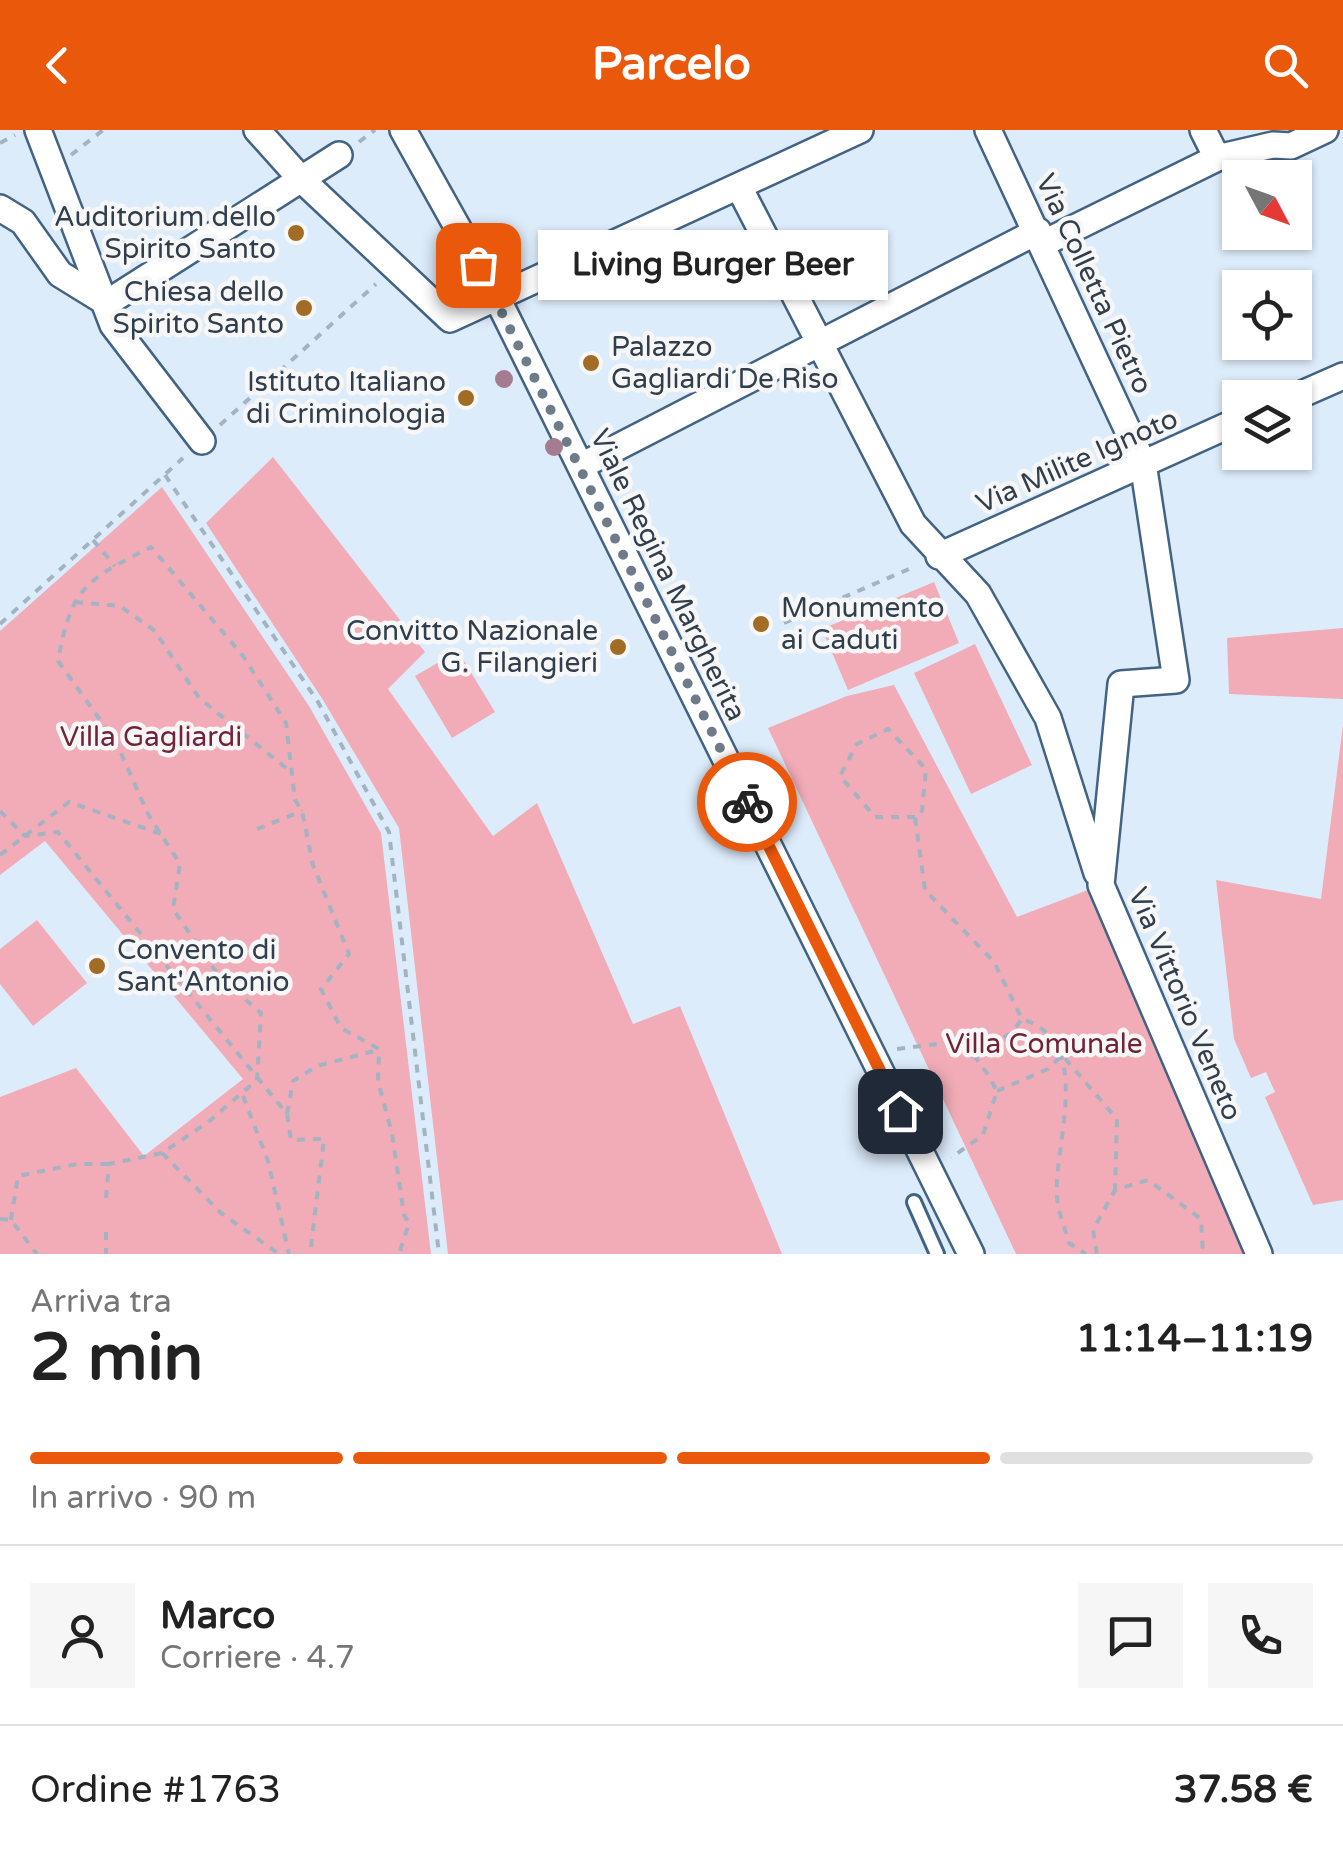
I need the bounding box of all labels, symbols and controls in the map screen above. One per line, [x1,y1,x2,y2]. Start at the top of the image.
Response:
icon: back [30,38,85,93]
text: Parcelo [592,38,751,92]
icon: search [1258,38,1313,93]
north arrow [1222,160,1312,250]
map controls [1222,160,1312,470]
street label: Via Colletta Pietro [1028,169,1160,399]
place label: Auditorium dello Spirito Santo [54,200,276,266]
marker: Auditorium dello Spirito Santo [285,222,307,244]
pin [436,223,521,308]
callout: Living Burger Beer [538,230,888,300]
icon: bag [451,238,506,293]
text: Living Burger Beer [572,246,854,284]
button: locate [1222,270,1312,360]
place label: Chiesa dello Spirito Santo [113,275,284,341]
marker: Chiesa dello Spirito Santo [293,297,315,319]
place label: Palazzo Gagliardi De Riso [611,330,839,396]
marker: Palazzo Gagliardi De Riso [580,352,602,374]
place label: Istituto Italiano di Criminologia [246,365,446,431]
button: layers [1222,380,1312,470]
marker: Istituto Italiano di Criminologia [455,387,477,409]
street label: Via Milite Ignoto [971,401,1183,521]
street label: Viale Regina Margherita [583,424,753,726]
place label: Monumento ai Caduti [781,591,944,657]
marker: Monumento ai Caduti [750,613,772,635]
place label: Convitto Nazionale G. Filangieri [346,614,598,680]
marker: Convitto Nazionale G. Filangieri [607,636,629,658]
park label: Villa Gagliardi [60,720,242,754]
courier [697,752,797,852]
icon: bike [720,775,775,830]
street label: Via Vittorio Veneto [1121,882,1249,1126]
place label: Convento di Sant'Antonio [117,933,290,999]
marker: Convento di Sant'Antonio [86,955,108,977]
park label: Villa Comunale [945,1027,1143,1061]
pin [858,1069,943,1154]
icon: home [873,1084,928,1139]
text: Arriva tra [30,1283,172,1321]
text: 11:14–11:19 [1076,1316,1313,1362]
text: 2 min [30,1319,203,1398]
text: In arrivo · 90 m [30,1479,256,1517]
button: person [30,1583,135,1688]
button: chat [1078,1583,1183,1688]
button: phone [1208,1583,1313,1688]
text: Marco [160,1593,275,1639]
text: Corriere · 4.7 [160,1639,355,1677]
text: Ordine #1763 [30,1767,281,1813]
text: 37.58 € [1174,1767,1313,1813]

